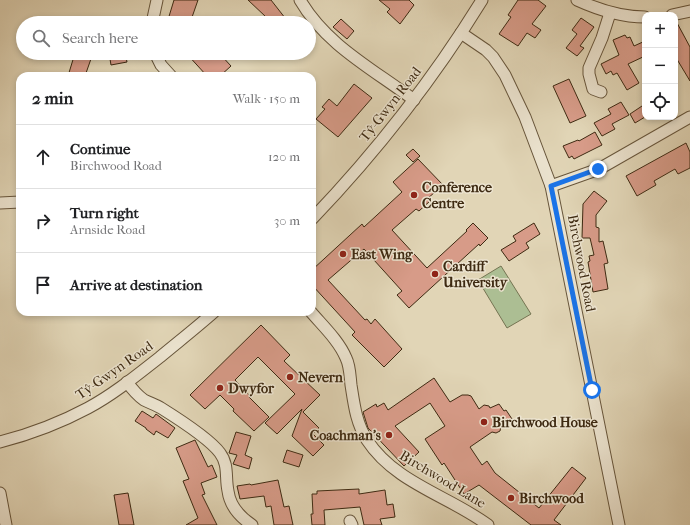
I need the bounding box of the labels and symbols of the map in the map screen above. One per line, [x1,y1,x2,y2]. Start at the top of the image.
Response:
street label: Tŷ-Gwyn Road [356,63,425,145]
route end [589,160,607,178]
place label: Conference Centre [422,179,492,212]
marker: Conference Centre [409,190,419,200]
street label: Birchwood Road [564,213,599,314]
place label: East Wing [351,246,413,263]
marker: East Wing [338,249,348,259]
place label: Cardiff University [442,258,509,291]
marker: Cardiff University [430,269,440,279]
street label: Tŷ-Gwyn Road [72,337,157,403]
place label: Nevern [298,369,344,386]
marker: Nevern [285,372,295,382]
place label: Dwyfor [228,380,275,397]
route start [583,381,601,399]
marker: Dwyfor [215,383,225,393]
place label: Birchwood House [492,414,598,431]
marker: Birchwood House [479,417,489,427]
place label: Coachman's [310,427,382,444]
marker: Coachman's [384,430,394,440]
street label: Birchwood Lane [396,447,489,512]
place label: Birchwood [519,490,585,507]
marker: Birchwood [506,493,516,503]

